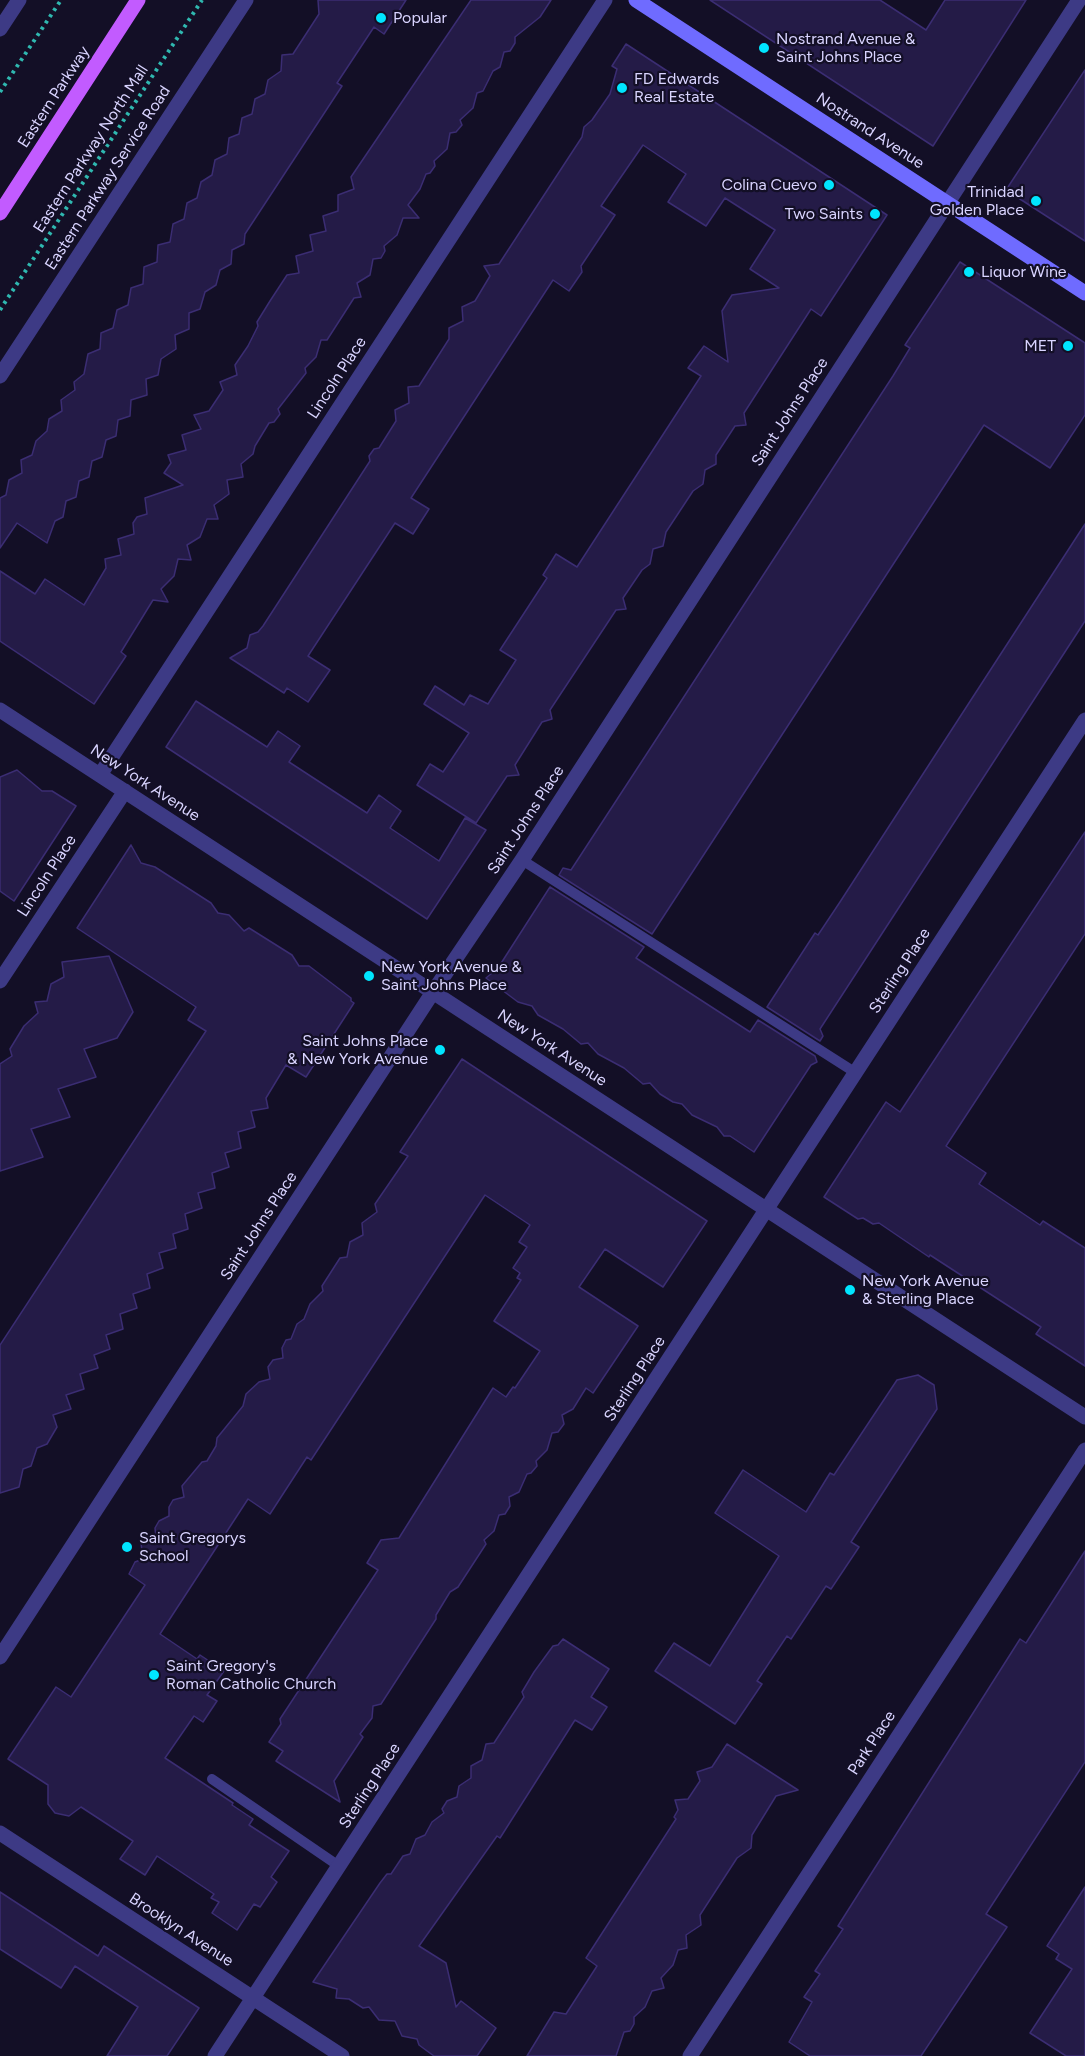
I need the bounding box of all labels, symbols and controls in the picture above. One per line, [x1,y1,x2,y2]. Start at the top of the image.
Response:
place label: Popular [393,8,447,28]
marker: Popular [374,11,388,25]
place label: Nostrand Avenue & Saint Johns Place [776,29,915,67]
marker: Nostrand Avenue & Saint Johns Place [757,41,771,55]
street label: Eastern Parkway [14,43,94,151]
street label: Eastern Parkway North Mall [30,62,152,236]
place label: FD Edwards Real Estate [634,69,719,107]
marker: FD Edwards Real Estate [615,81,629,95]
street label: Eastern Parkway Service Road [41,82,175,274]
street label: Nostrand Avenue [812,89,928,173]
place label: Colina Cuevo [722,175,817,195]
marker: Colina Cuevo [822,178,836,192]
place label: Trinidad Golden Place [930,182,1024,220]
marker: Trinidad Golden Place [1029,194,1043,208]
place label: Two Saints [785,204,863,224]
marker: Two Saints [868,207,882,221]
place label: Liquor Wine [981,262,1067,282]
marker: Liquor Wine [962,265,976,279]
street label: Lincoln Place [303,334,371,422]
place label: MET [1024,336,1056,356]
marker: MET [1061,339,1075,353]
street label: Saint Johns Place [748,354,832,470]
street label: New York Avenue [87,740,203,826]
street label: Saint Johns Place [484,762,568,878]
street label: Lincoln Place [13,832,81,920]
street label: Sterling Place [865,925,935,1017]
place label: New York Avenue & Saint Johns Place [381,957,522,995]
marker: New York Avenue & Saint Johns Place [362,969,376,983]
street label: New York Avenue [494,1005,610,1091]
place label: Saint Johns Place & New York Avenue [287,1031,428,1069]
marker: Saint Johns Place & New York Avenue [433,1043,447,1057]
street label: Saint Johns Place [217,1168,301,1284]
place label: New York Avenue & Sterling Place [862,1271,989,1309]
marker: New York Avenue & Sterling Place [843,1283,857,1297]
street label: Sterling Place [600,1333,670,1425]
place label: Saint Gregorys School [139,1528,246,1566]
marker: Saint Gregorys School [120,1540,134,1554]
place label: Saint Gregory's Roman Catholic Church [166,1656,336,1694]
marker: Saint Gregory's Roman Catholic Church [147,1668,161,1682]
street label: Park Place [844,1707,900,1779]
street label: Sterling Place [335,1740,405,1832]
street label: Brooklyn Avenue [125,1889,237,1971]

